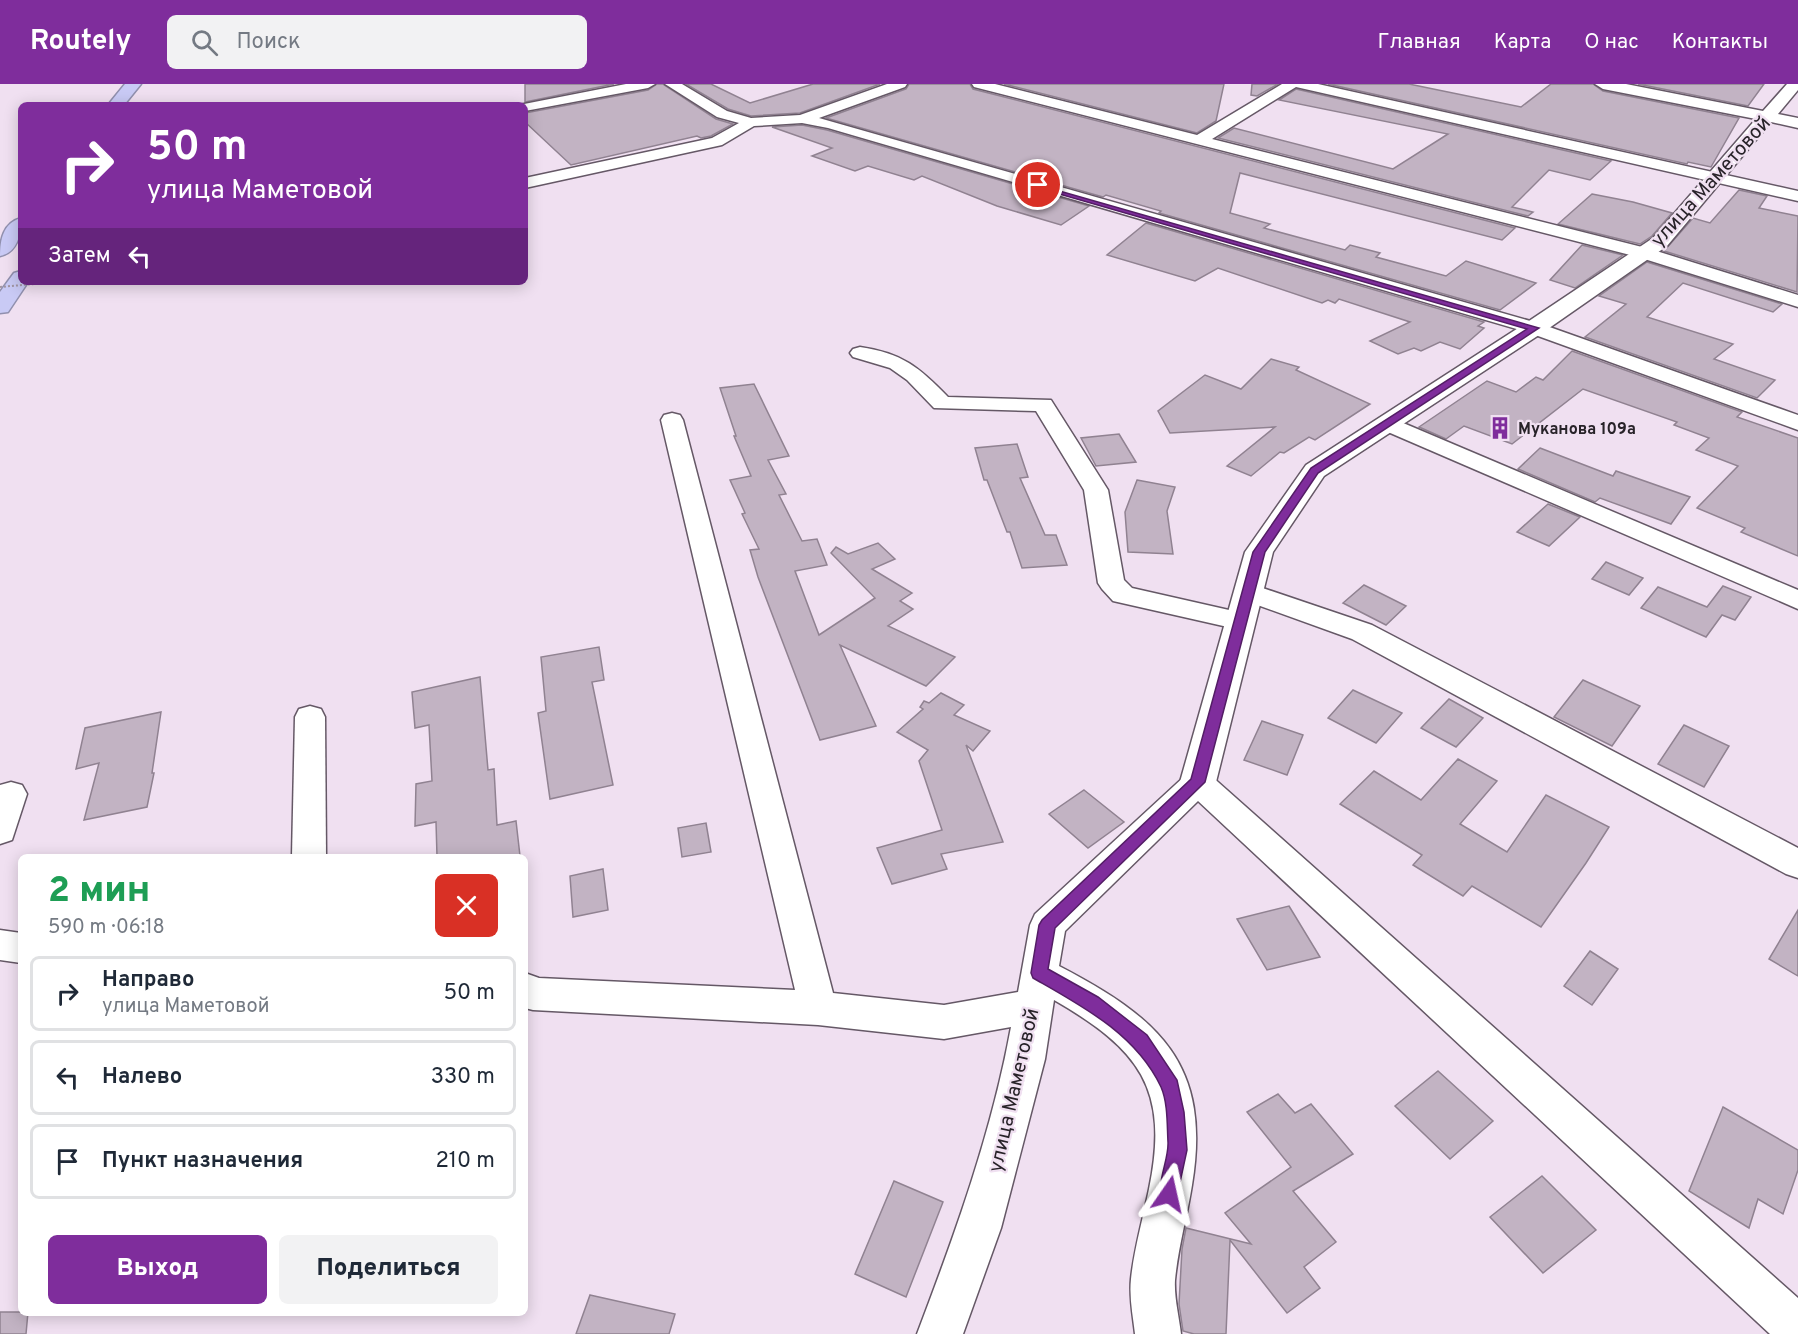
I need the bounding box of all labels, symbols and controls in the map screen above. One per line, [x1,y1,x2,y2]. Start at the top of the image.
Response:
search box [167,15,587,69]
text: Routely [30,24,131,60]
icon: search [188,26,221,59]
text: Поиск [236,29,301,56]
text: Главная [1377,29,1461,56]
text: Карта [1494,29,1551,56]
text: О нас [1584,29,1639,56]
text: Контакты [1672,29,1768,56]
street label: улица Маметовой [1646,111,1777,253]
text: 50 m [147,122,248,175]
icon: right [48,126,126,204]
pin [1012,159,1063,210]
icon: arrive [1021,168,1054,201]
text: улица Маметовой [147,174,373,208]
icon: left [123,240,156,273]
text: Затем [48,243,111,270]
building icon: Муканова 109а [1487,415,1513,441]
place label: Муканова 109а [1518,420,1636,440]
text: 2 мин [48,869,150,915]
button: close [435,874,498,937]
text: 590 m · 06:18 [48,915,165,941]
text: Направо [102,967,194,994]
icon: right [51,977,84,1010]
text: 50 m [443,980,495,1007]
text: улица Маметовой [102,994,270,1020]
street label: улица Маметовой [983,1006,1046,1175]
icon: left [51,1061,84,1094]
text: Налево [102,1064,182,1091]
text: 330 m [431,1064,495,1091]
icon: arrive [51,1145,84,1178]
text: Пункт назначения [102,1148,303,1175]
text: 210 m [435,1148,495,1175]
position arrow [1137,1162,1201,1226]
button: Выход [48,1235,267,1304]
button: Поделиться [279,1235,498,1304]

